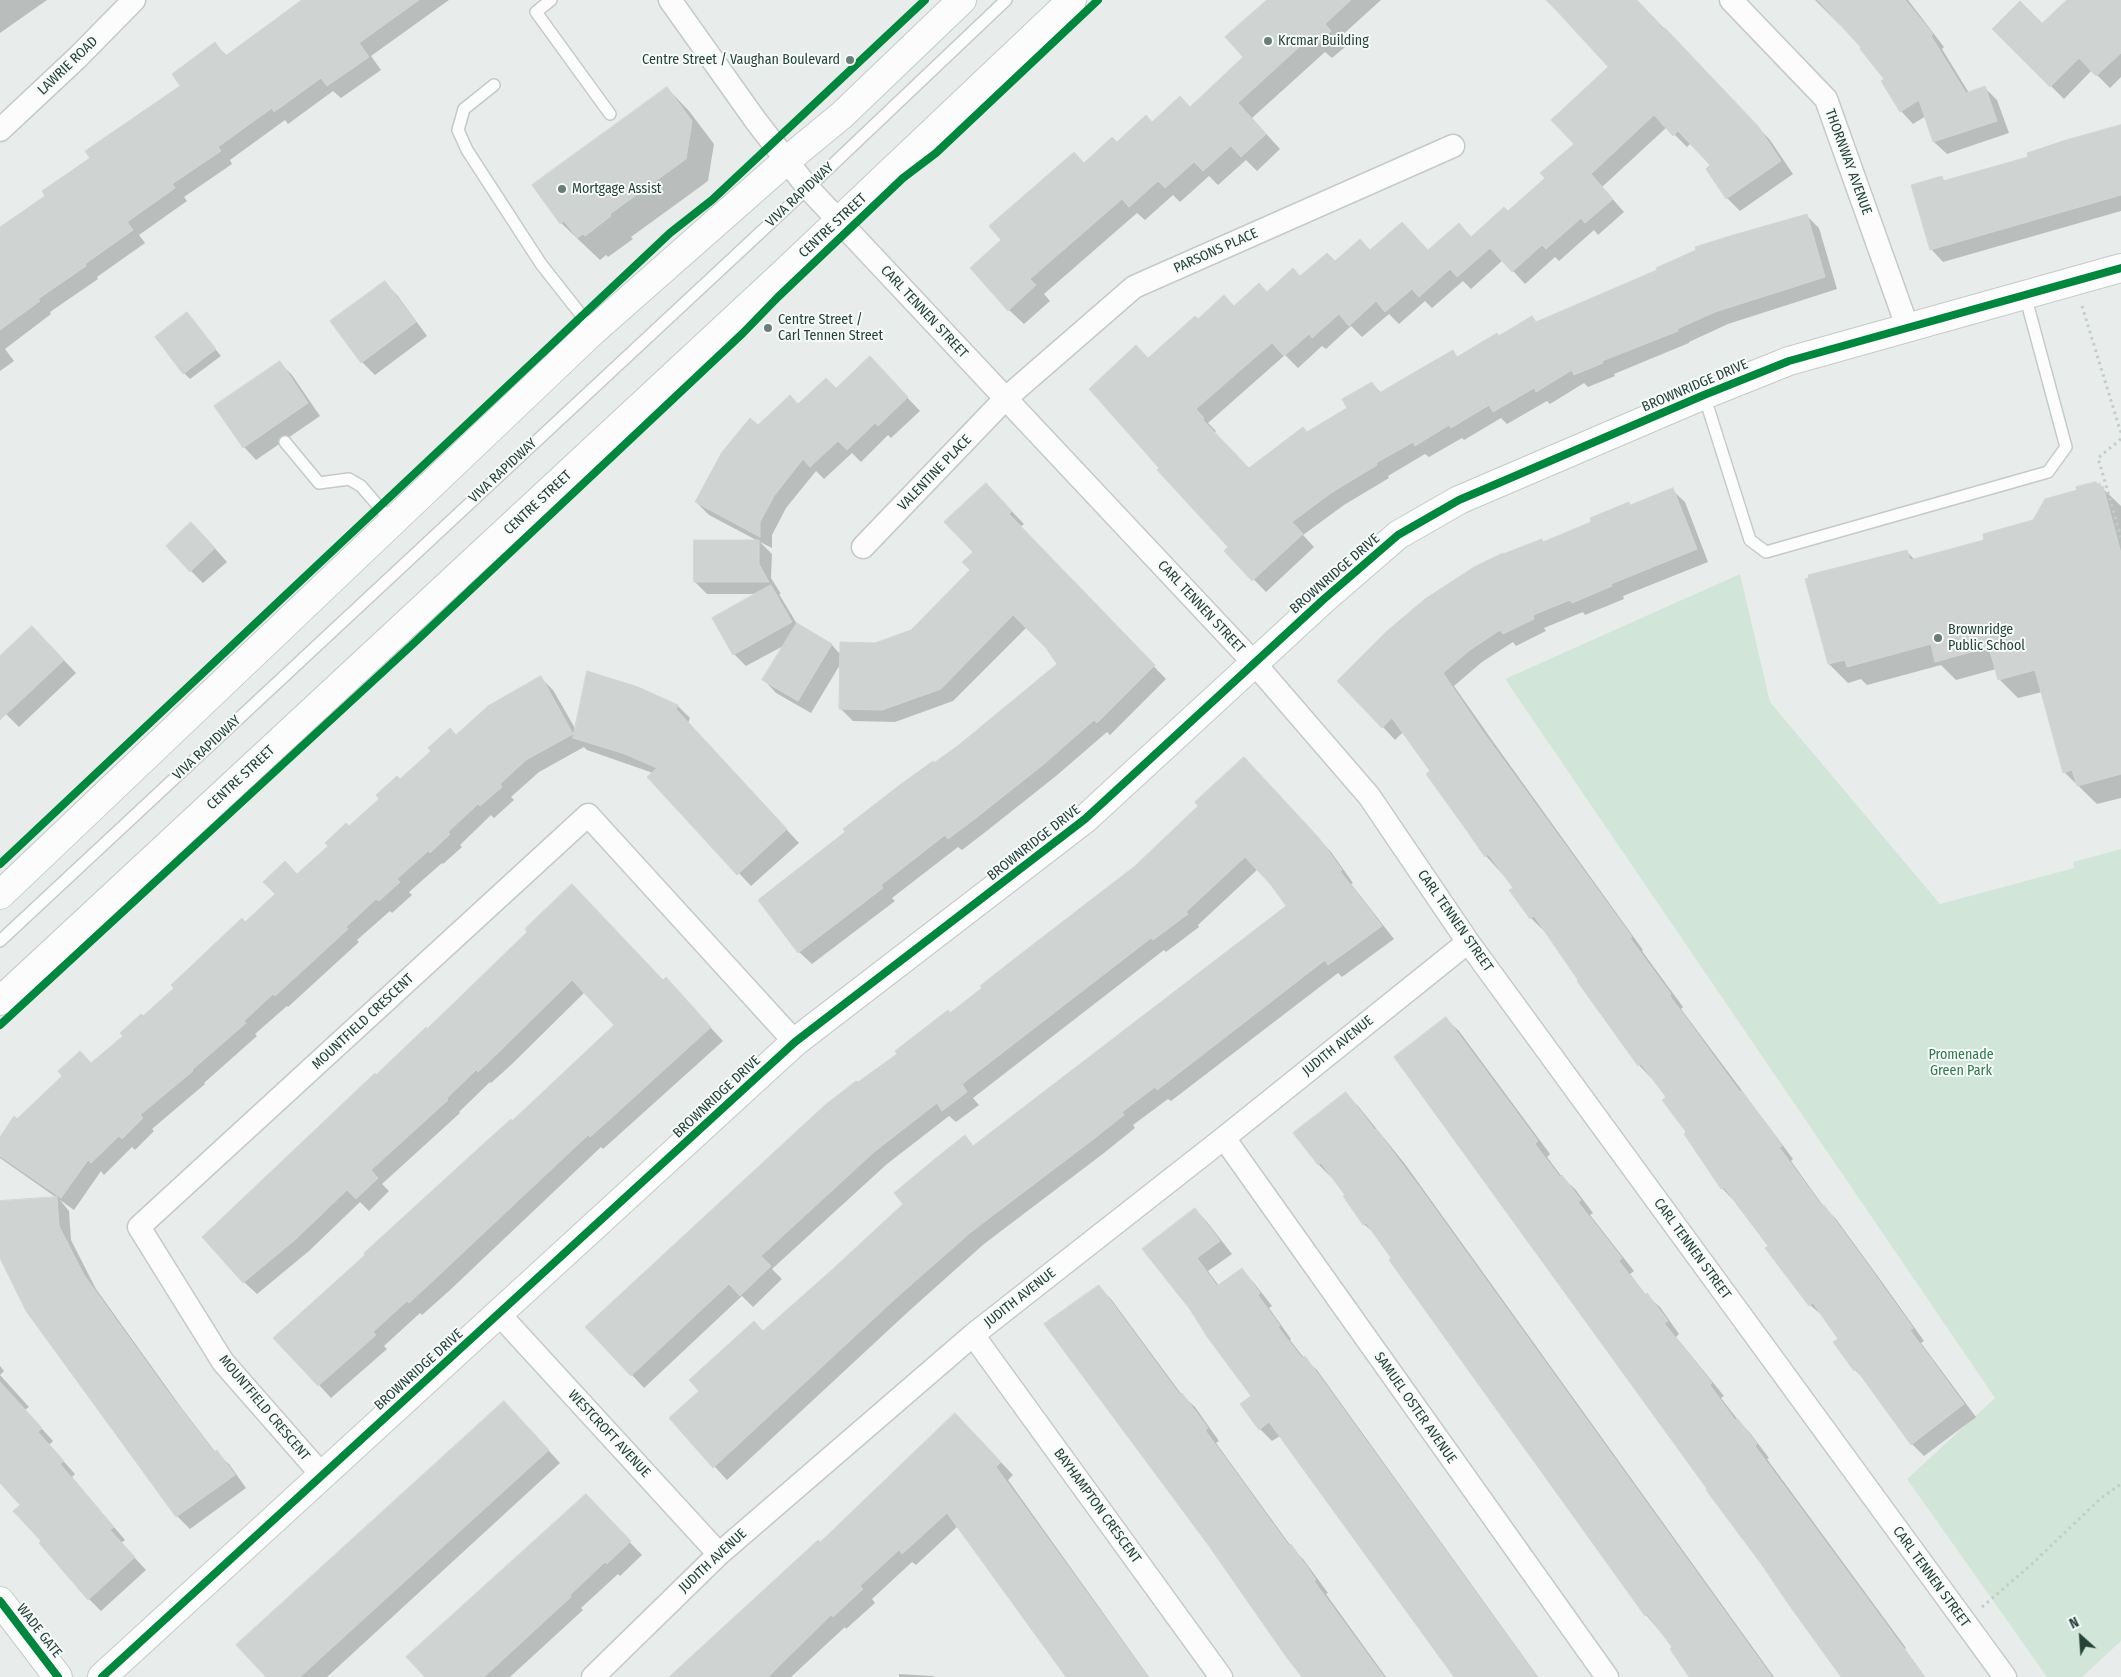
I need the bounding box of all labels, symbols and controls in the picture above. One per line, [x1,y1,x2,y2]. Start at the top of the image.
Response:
street label: LAWRIE ROAD [35,33,101,99]
place label: Krcmar Building [1278,33,1369,49]
marker: Krcmar Building [1262,35,1274,47]
place label: Centre Street / Vaughan Boulevard [642,52,840,68]
marker: Centre Street / Vaughan Boulevard [844,54,856,66]
street label: THORNWAY AVENUE [1821,107,1875,217]
street label: VIVA RAPIDWAY [763,159,837,231]
place label: Mortgage Assist [572,181,661,197]
marker: Mortgage Assist [556,183,568,195]
street label: CENTRE STREET [796,190,870,262]
street label: PARSONS PLACE [1171,225,1261,277]
street label: CARL TENNEN STREET [877,262,971,362]
place label: Centre Street / Carl Tennen Street [778,312,883,344]
marker: Centre Street / Carl Tennen Street [762,322,774,334]
street label: BROWNRIDGE DRIVE [1640,356,1750,416]
street label: VALENTINE PLACE [895,432,975,514]
street label: VIVA RAPIDWAY [466,435,540,507]
street label: CENTRE STREET [501,467,575,539]
street label: BROWNRIDGE DRIVE [1287,530,1383,618]
street label: CARL TENNEN STREET [1154,557,1248,657]
place label: Brownridge Public School [1948,622,2025,654]
marker: Brownridge Public School [1932,632,1944,644]
street label: VIVA RAPIDWAY [170,712,244,784]
street label: CENTRE STREET [204,742,278,814]
street label: BROWNRIDGE DRIVE [984,801,1084,885]
street label: CARL TENNEN STREET [1414,867,1496,975]
street label: MOUNTFIELD CRESCENT [309,971,417,1073]
street label: JUDITH AVENUE [1299,1012,1377,1080]
park label: Promenade Green Park [1928,1047,1994,1080]
street label: BROWNRIDGE DRIVE [670,1052,764,1142]
street label: CARL TENNEN STREET [1650,1195,1734,1303]
street label: JUDITH AVENUE [981,1265,1059,1331]
street label: BROWNRIDGE DRIVE [371,1326,467,1414]
street label: SAMUEL OSTER AVENUE [1370,1349,1460,1467]
street label: MOUNTFIELD CRESCENT [215,1352,313,1464]
street label: WESTCROFT AVENUE [564,1387,654,1481]
street label: BAYHAMPTON CRESCENT [1050,1445,1144,1567]
street label: CARL TENNEN STREET [1889,1523,1973,1631]
street label: JUDITH AVENUE [676,1525,750,1597]
street label: WADE GATE [13,1601,65,1661]
north arrow [2056,1612,2106,1662]
text: N [2067,1614,2082,1633]

